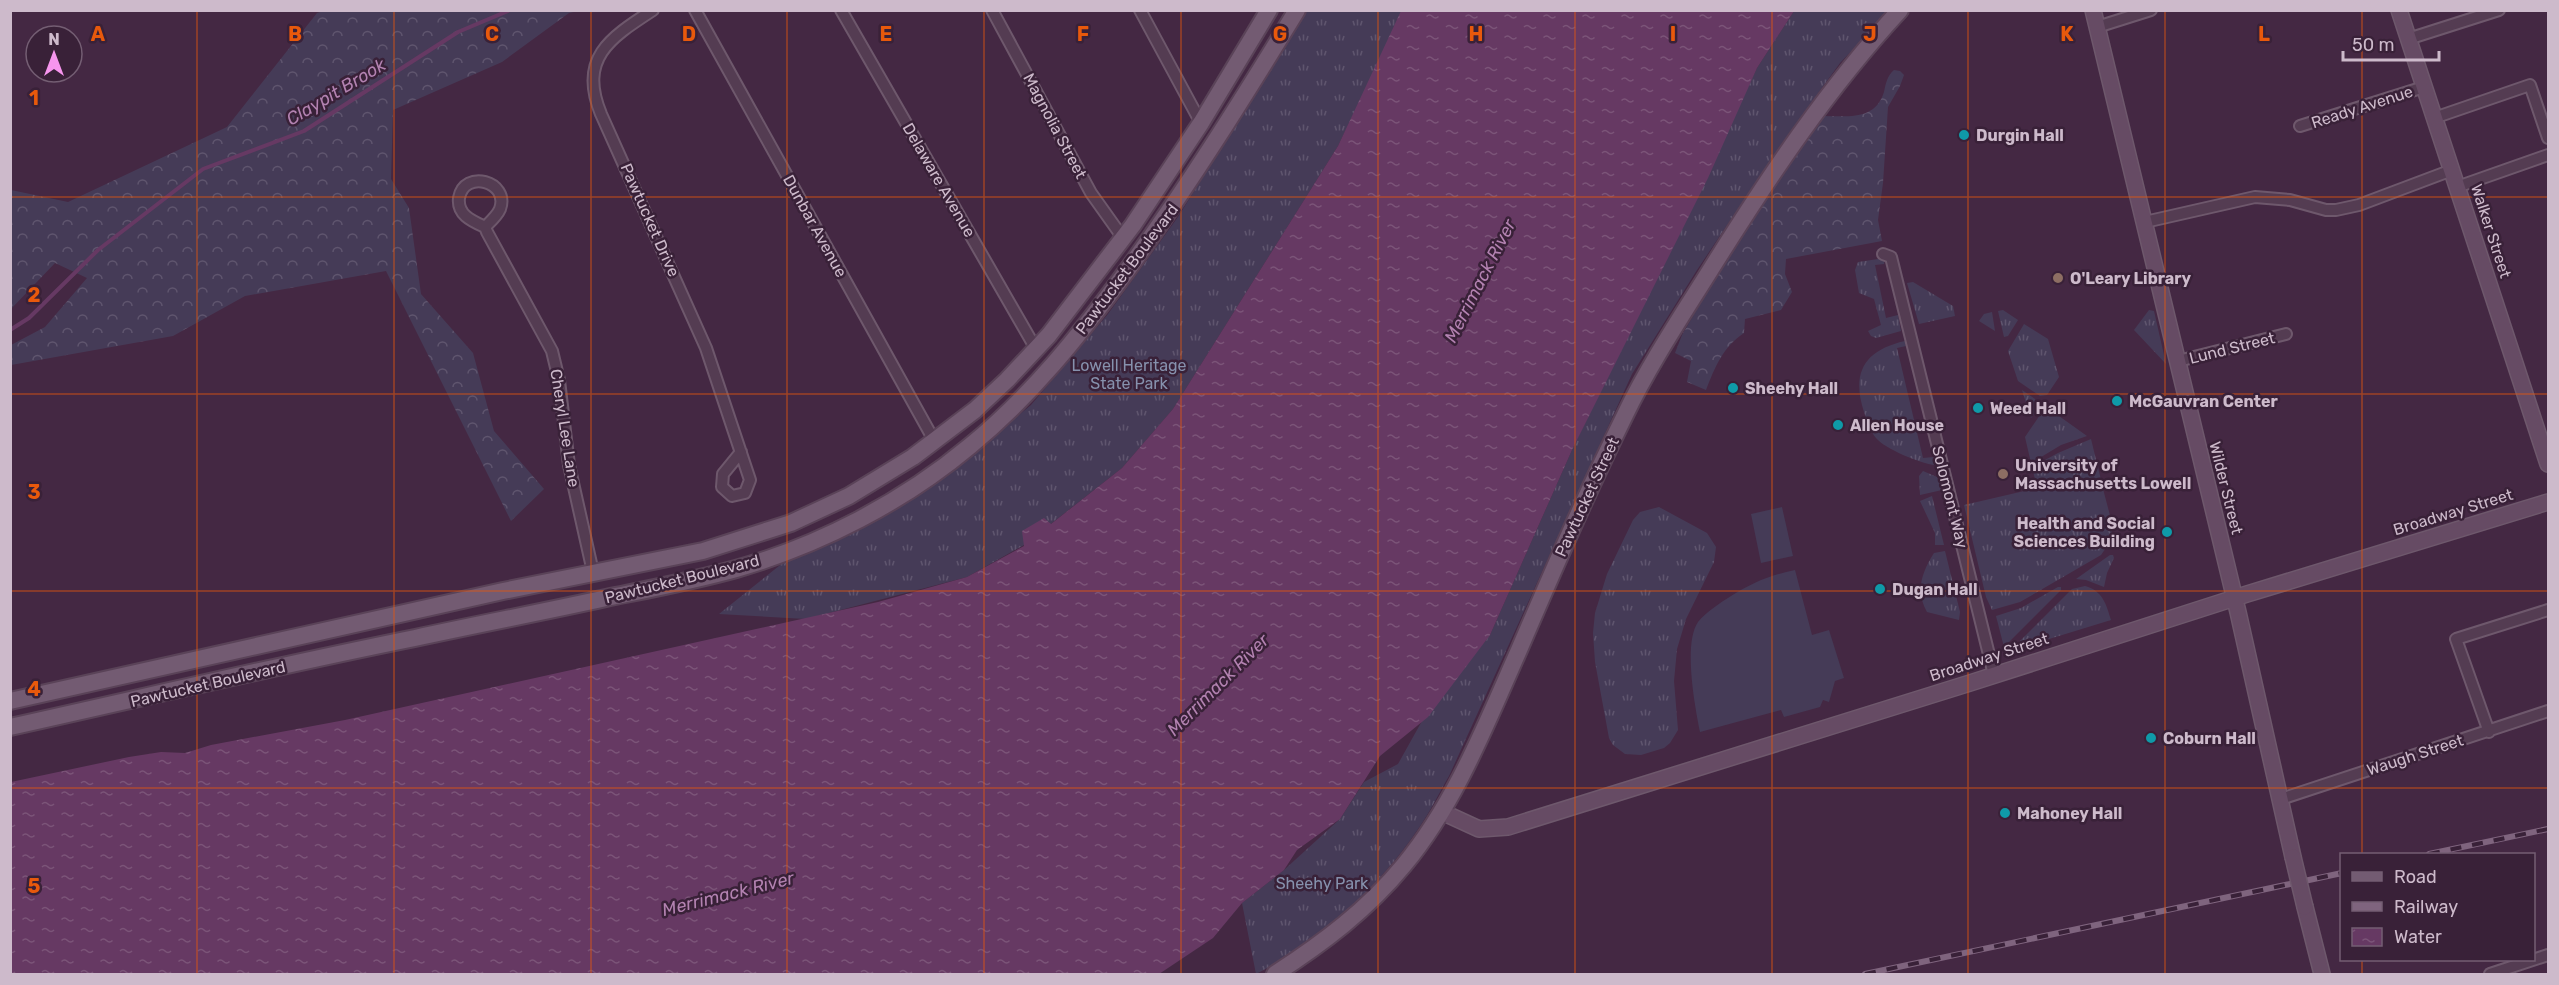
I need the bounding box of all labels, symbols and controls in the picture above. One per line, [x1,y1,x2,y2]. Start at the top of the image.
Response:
text: A [91,22,106,46]
text: B [288,22,302,46]
text: C [485,22,499,46]
text: D [682,22,696,46]
text: E [880,22,892,46]
text: F [1077,22,1089,46]
text: G [1273,22,1287,46]
text: H [1469,22,1483,46]
text: I [1670,22,1676,46]
text: J [1863,22,1877,46]
text: K [2060,22,2074,46]
text: L [2258,22,2270,46]
north arrow [24,24,84,84]
scale bar [2343,24,2439,62]
text: N [48,30,60,49]
text: 50 m [2352,34,2395,56]
water label: Claypit Brook [282,53,390,130]
street label: Magnolia Street [1019,70,1091,182]
street label: Ready Avenue [2309,82,2415,132]
text: 1 [29,86,39,110]
street label: Delaware Avenue [899,120,979,240]
place label: Durgin Hall [1976,126,2064,145]
marker: Durgin Hall [1957,128,1971,142]
street label: Pawtucket Drive [617,160,683,280]
street label: Dunbar Avenue [779,172,851,280]
street label: Walker Street [2467,182,2515,280]
street label: Pawtucket Boulevard [1072,200,1182,338]
water label: Merrimack River [1439,215,1521,346]
place label: O'Leary Library [2070,269,2192,288]
marker: O'Leary Library [2051,271,2065,285]
text: 2 [28,283,41,307]
street label: Lund Street [2187,328,2277,368]
park label: Lowell Heritage State Park [1071,356,1187,393]
street label: Cheryl Lee Lane [546,368,584,488]
place label: Sheehy Hall [1745,379,1838,398]
marker: Sheehy Hall [1726,381,1740,395]
place label: McGauvran Center [2129,392,2279,411]
marker: McGauvran Center [2110,394,2124,408]
place label: Weed Hall [1990,399,2066,418]
marker: Weed Hall [1971,401,1985,415]
place label: Allen House [1850,416,1944,435]
marker: Allen House [1831,418,1845,432]
street label: Pawtucket Street [1551,434,1623,560]
street label: Wilder Street [2205,440,2247,536]
street label: Solomont Way [1928,444,1972,550]
place label: University of Massachusetts Lowell [2015,456,2191,493]
marker: University of Massachusetts Lowell [1996,467,2010,481]
text: 3 [27,480,41,504]
street label: Broadway Street [2391,485,2515,539]
place label: Health and Social Sciences Building [2014,514,2155,551]
marker: Health and Social Sciences Building [2160,525,2174,539]
street label: Pawtucket Boulevard [603,551,761,607]
place label: Dugan Hall [1892,580,1978,599]
marker: Dugan Hall [1873,582,1887,596]
water label: Merrimack River [1162,629,1274,741]
street label: Broadway Street [1927,629,2051,685]
street label: Pawtucket Boulevard [129,657,287,711]
text: 4 [27,677,41,701]
place label: Coburn Hall [2163,729,2256,748]
street label: Waugh Street [2364,730,2466,780]
marker: Coburn Hall [2144,731,2158,745]
place label: Mahoney Hall [2017,804,2122,823]
marker: Mahoney Hall [1998,806,2012,820]
legend [2340,853,2535,961]
text: Road [2394,866,2437,888]
water label: Merrimack River [660,867,797,921]
text: 5 [28,874,41,898]
park label: Sheehy Park [1276,874,1369,893]
text: Railway [2394,896,2458,918]
text: Water [2394,926,2442,948]

